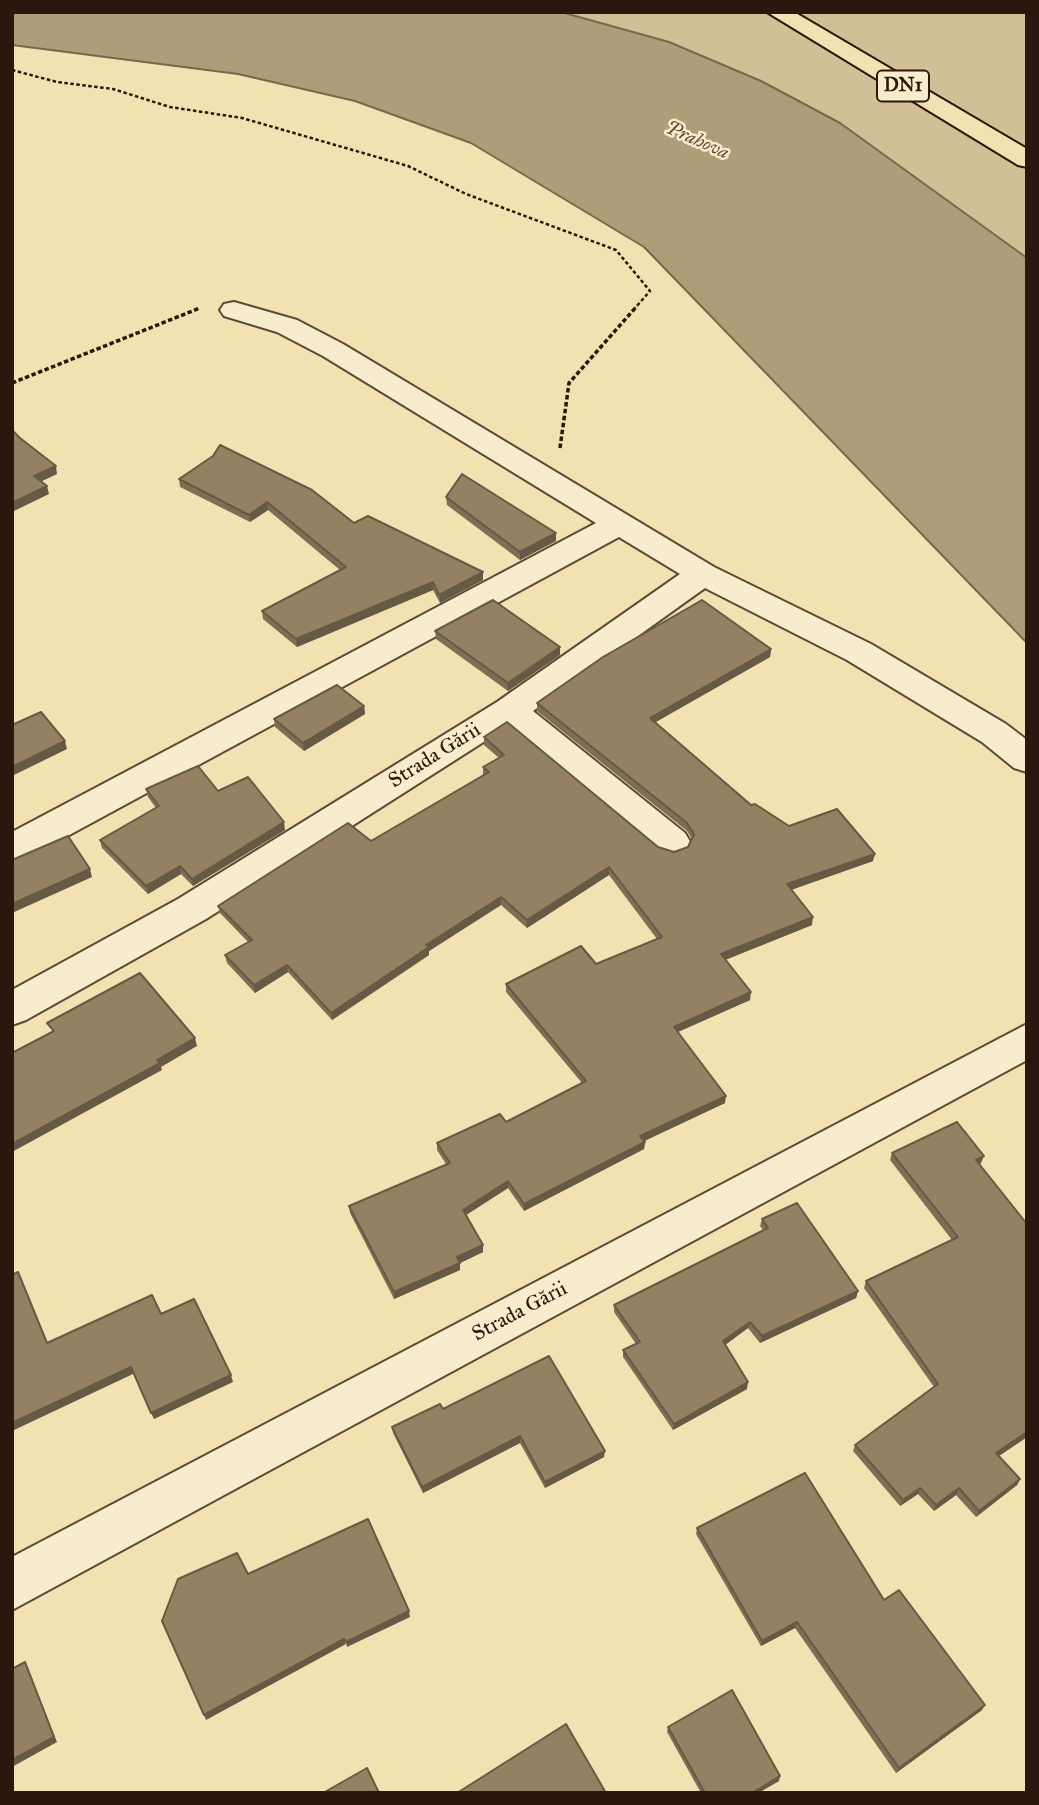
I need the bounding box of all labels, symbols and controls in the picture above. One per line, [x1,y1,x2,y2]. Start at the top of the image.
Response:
road number: DN1 [877,71,929,102]
water label: Prahova [662,117,732,165]
street label: Strada Gării [384,718,486,794]
street label: Strada Gării [468,1277,572,1347]

